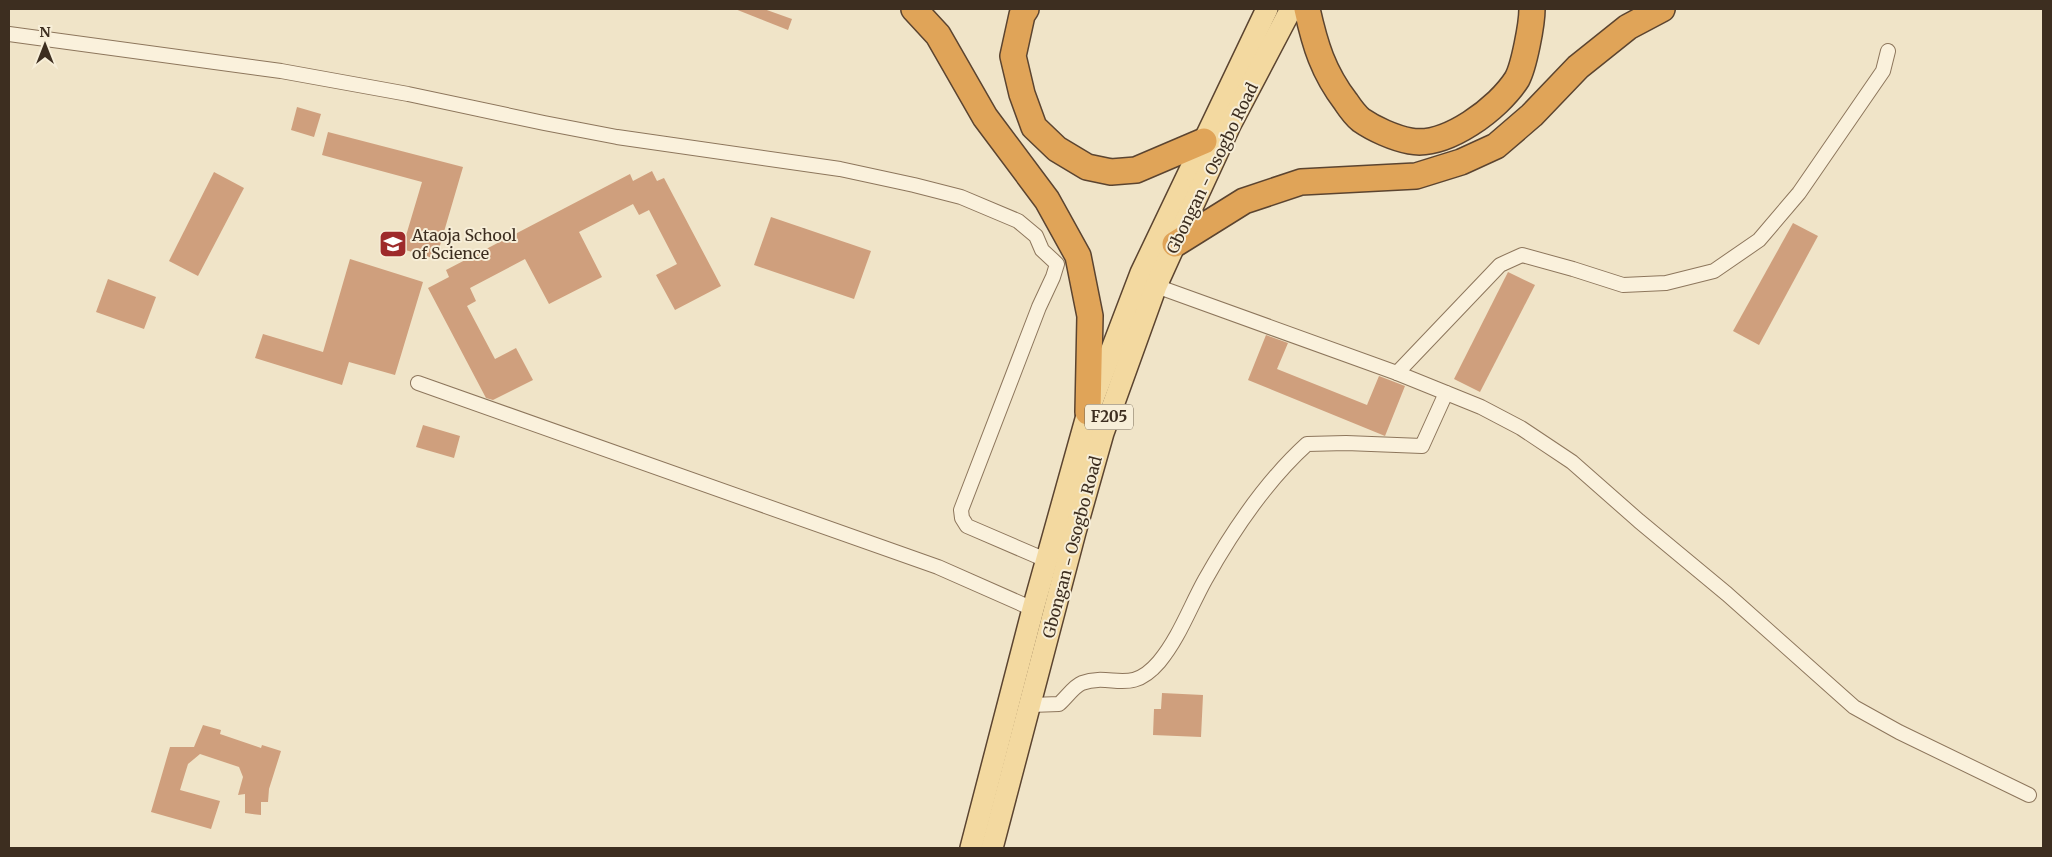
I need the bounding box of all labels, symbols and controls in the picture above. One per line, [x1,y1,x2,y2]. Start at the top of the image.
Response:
north arrow [20,20,70,70]
text: N [39,23,51,41]
street label: Gbongan - Osogbo Road [1162,79,1262,257]
place label: Ataoja School of Science [411,225,517,263]
school or university icon: Ataoja School of Science [378,229,408,259]
road number: F205 [1085,404,1133,430]
street label: Gbongan - Osogbo Road [1038,453,1106,640]

